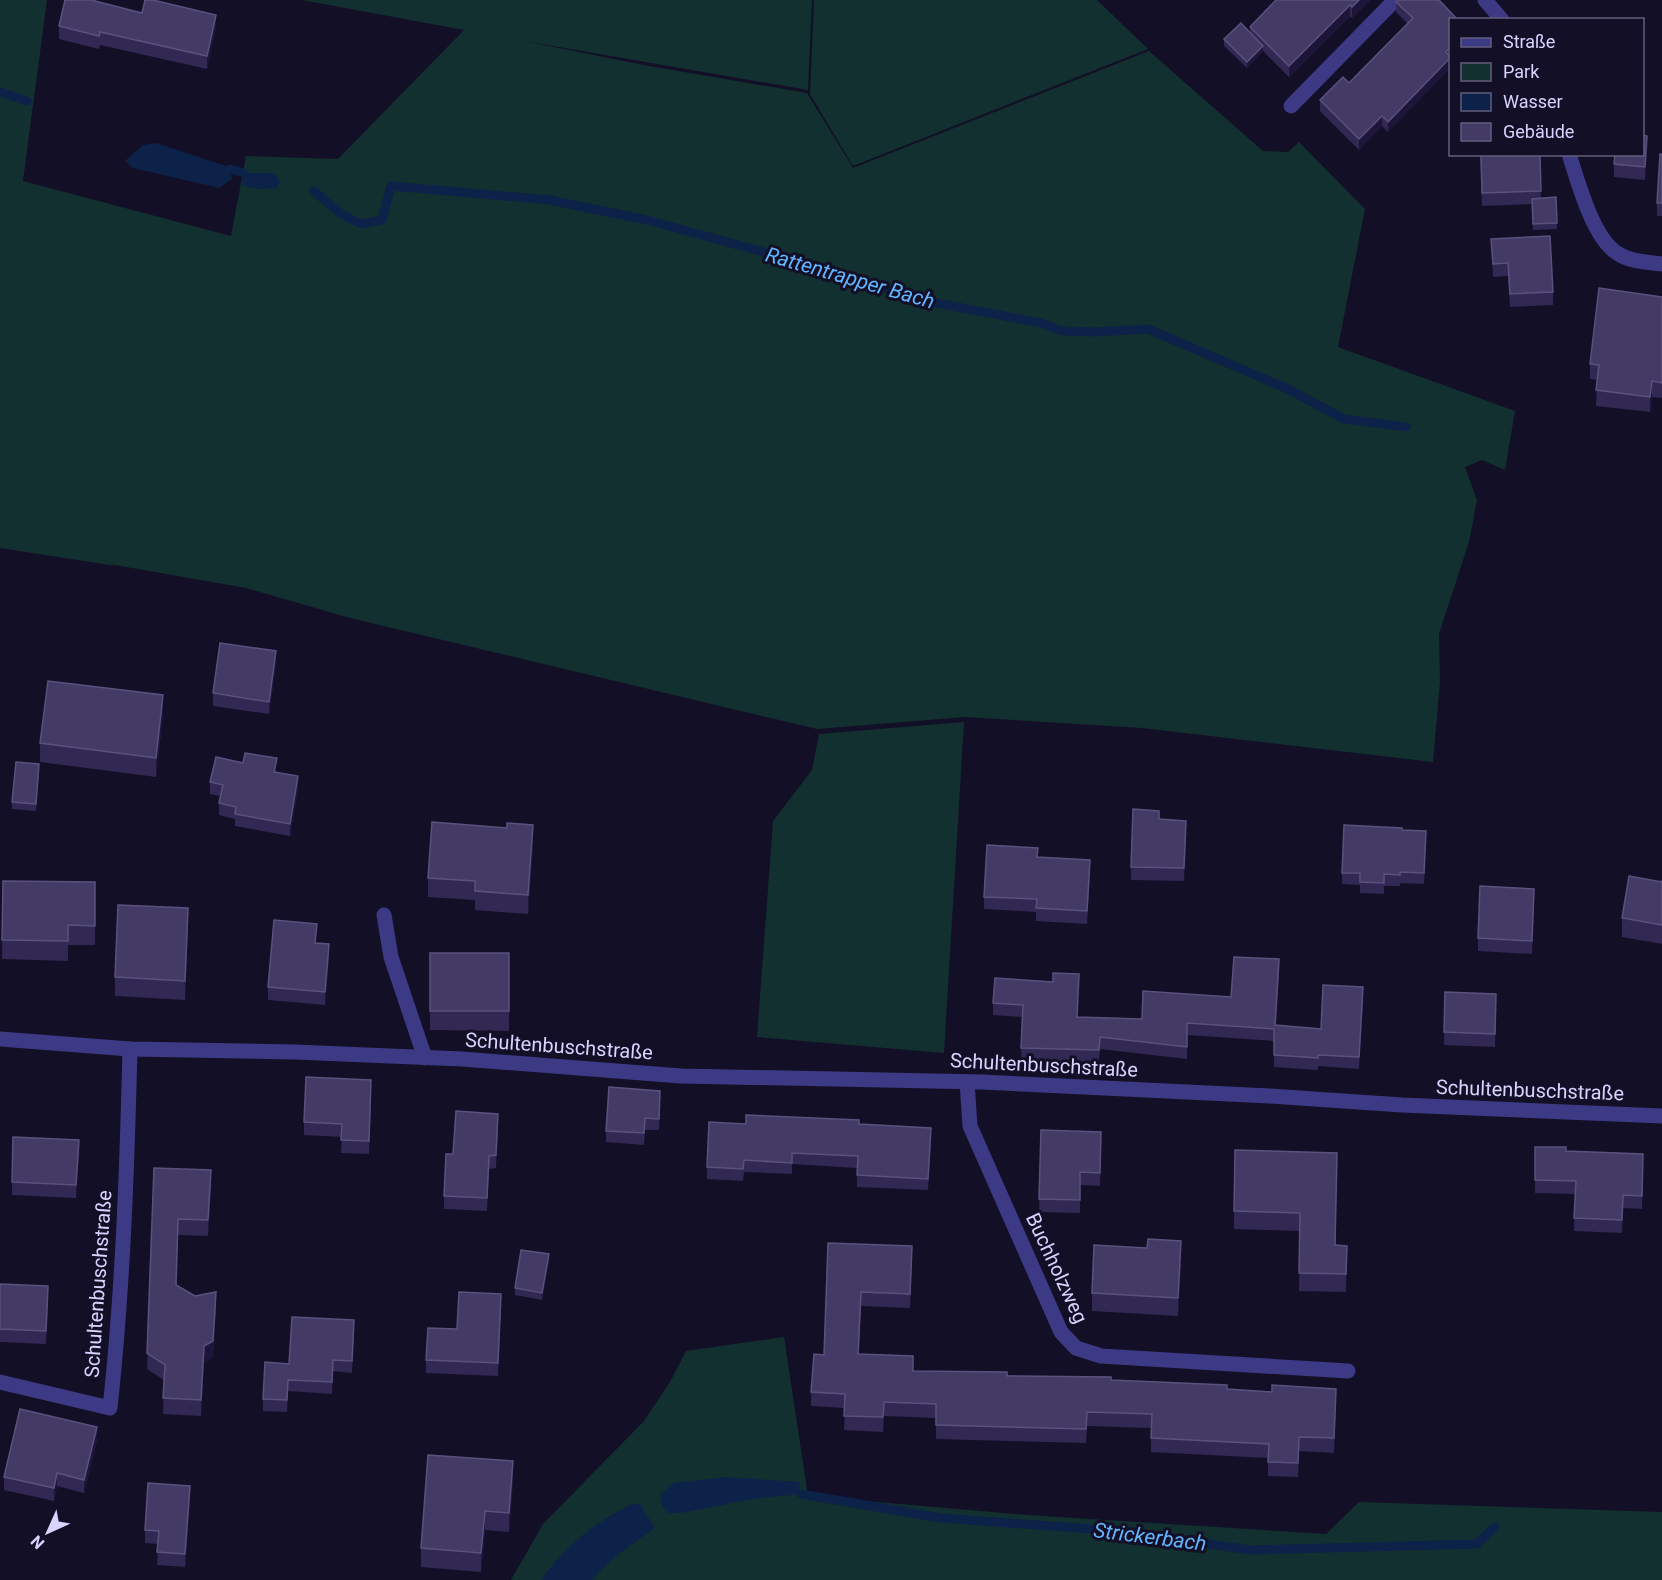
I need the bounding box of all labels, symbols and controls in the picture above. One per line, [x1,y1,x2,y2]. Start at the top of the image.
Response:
legend [1449,18,1644,156]
text: Straße [1503,31,1555,52]
text: Park [1503,61,1540,82]
text: Wasser [1503,91,1563,112]
text: Gebäude [1503,121,1574,142]
water label: Rattentrapper Bach [763,242,937,314]
street label: Schultenbuschstraße [464,1027,654,1065]
street label: Schultenbuschstraße [949,1048,1139,1082]
street label: Schultenbuschstraße [1436,1075,1624,1105]
street label: Schultenbuschstraße [79,1189,117,1379]
street label: Buchholzweg [1021,1209,1093,1327]
north arrow [18,1502,78,1562]
water label: Strickerbach [1092,1518,1208,1556]
text: N [27,1532,48,1553]

